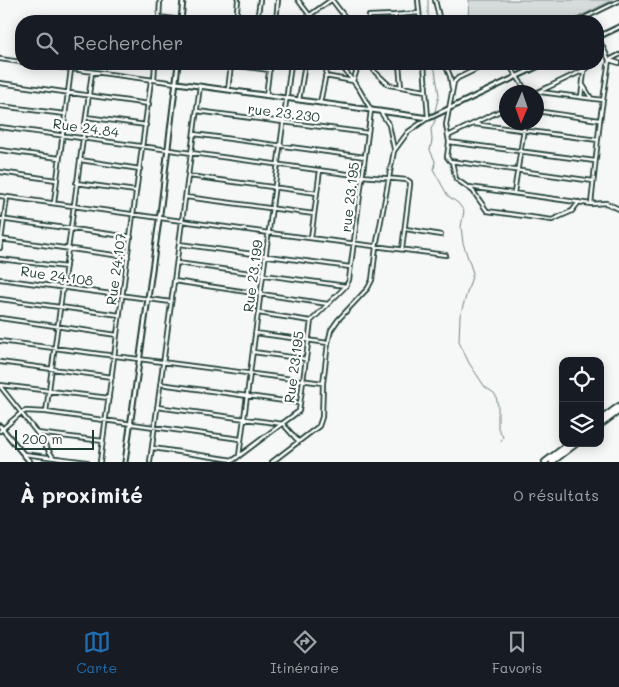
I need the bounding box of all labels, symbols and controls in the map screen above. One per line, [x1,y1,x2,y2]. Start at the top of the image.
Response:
search box [15,15,604,70]
icon: search [33,29,61,57]
text: Rechercher [73,30,183,55]
north arrow [499,85,544,130]
street label: rue 23.230 [247,99,322,126]
street label: Rue 24.84 [52,113,121,142]
street label: rue 23.195 [336,161,363,233]
street label: Rue 24.107 [101,231,130,306]
street label: Rue 23.199 [238,239,267,313]
street label: Rue 24.108 [19,261,95,290]
street label: Rue 23.195 [279,330,308,404]
map controls [559,357,604,447]
button: locate [559,357,604,402]
button: layers [559,402,604,447]
scale bar [15,427,94,450]
text: 200 m [22,429,63,448]
text: À proximité [20,481,143,508]
text: 0 résultats [513,484,599,505]
tab: Carte [77,628,117,677]
tab: Itinéraire [270,628,339,677]
tab: Favoris [492,628,542,677]

